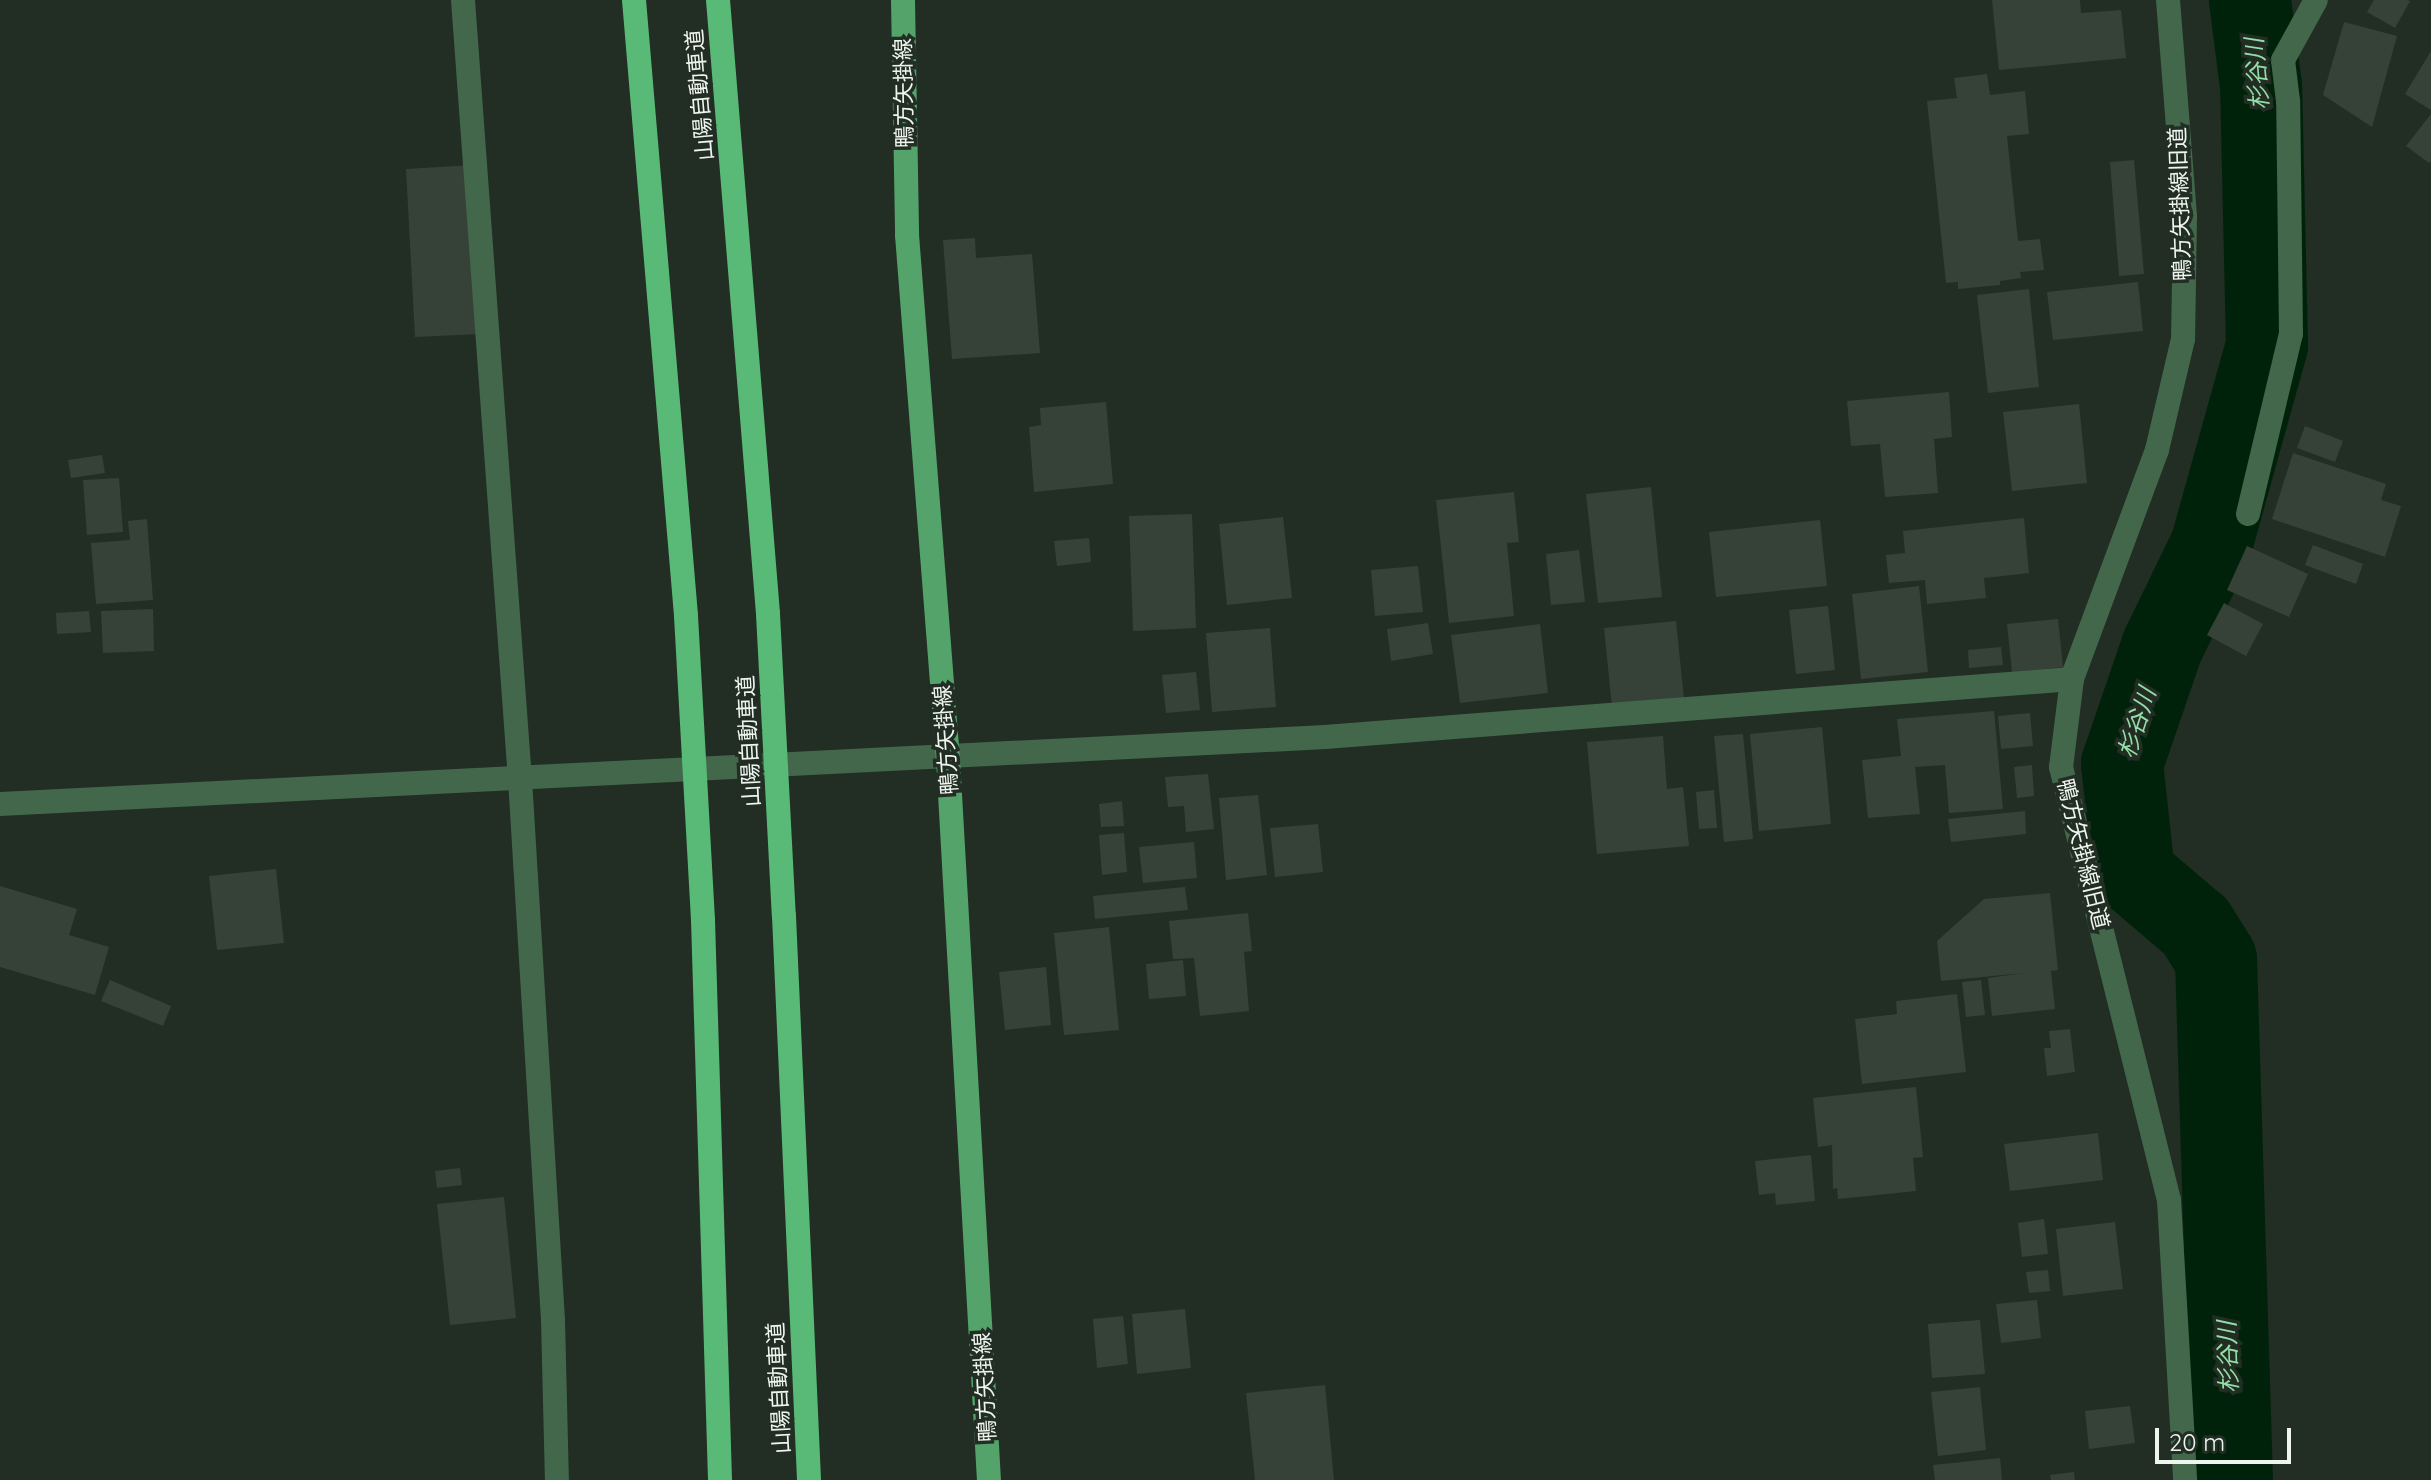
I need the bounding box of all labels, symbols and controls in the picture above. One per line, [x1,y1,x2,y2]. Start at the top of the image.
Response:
street label: 山陽自動車道 [681,28,719,162]
water label: 杉谷川 [2240,37,2274,111]
street label: 鴨方矢掛線 [890,38,918,148]
street label: 鴨方矢掛線旧道 [2164,127,2196,281]
street label: 山陽自動車道 [732,674,766,808]
street label: 鴨方矢掛線 [929,684,963,796]
water label: 杉谷川 [2112,684,2162,762]
street label: 鴨方矢掛線旧道 [2052,776,2114,932]
street label: 山陽自動車道 [762,1321,796,1455]
water label: 杉谷川 [2212,1321,2244,1393]
street label: 鴨方矢掛線 [969,1331,1001,1443]
scale bar [2159,1412,2295,1462]
text: 20 m [2169,1427,2225,1457]

